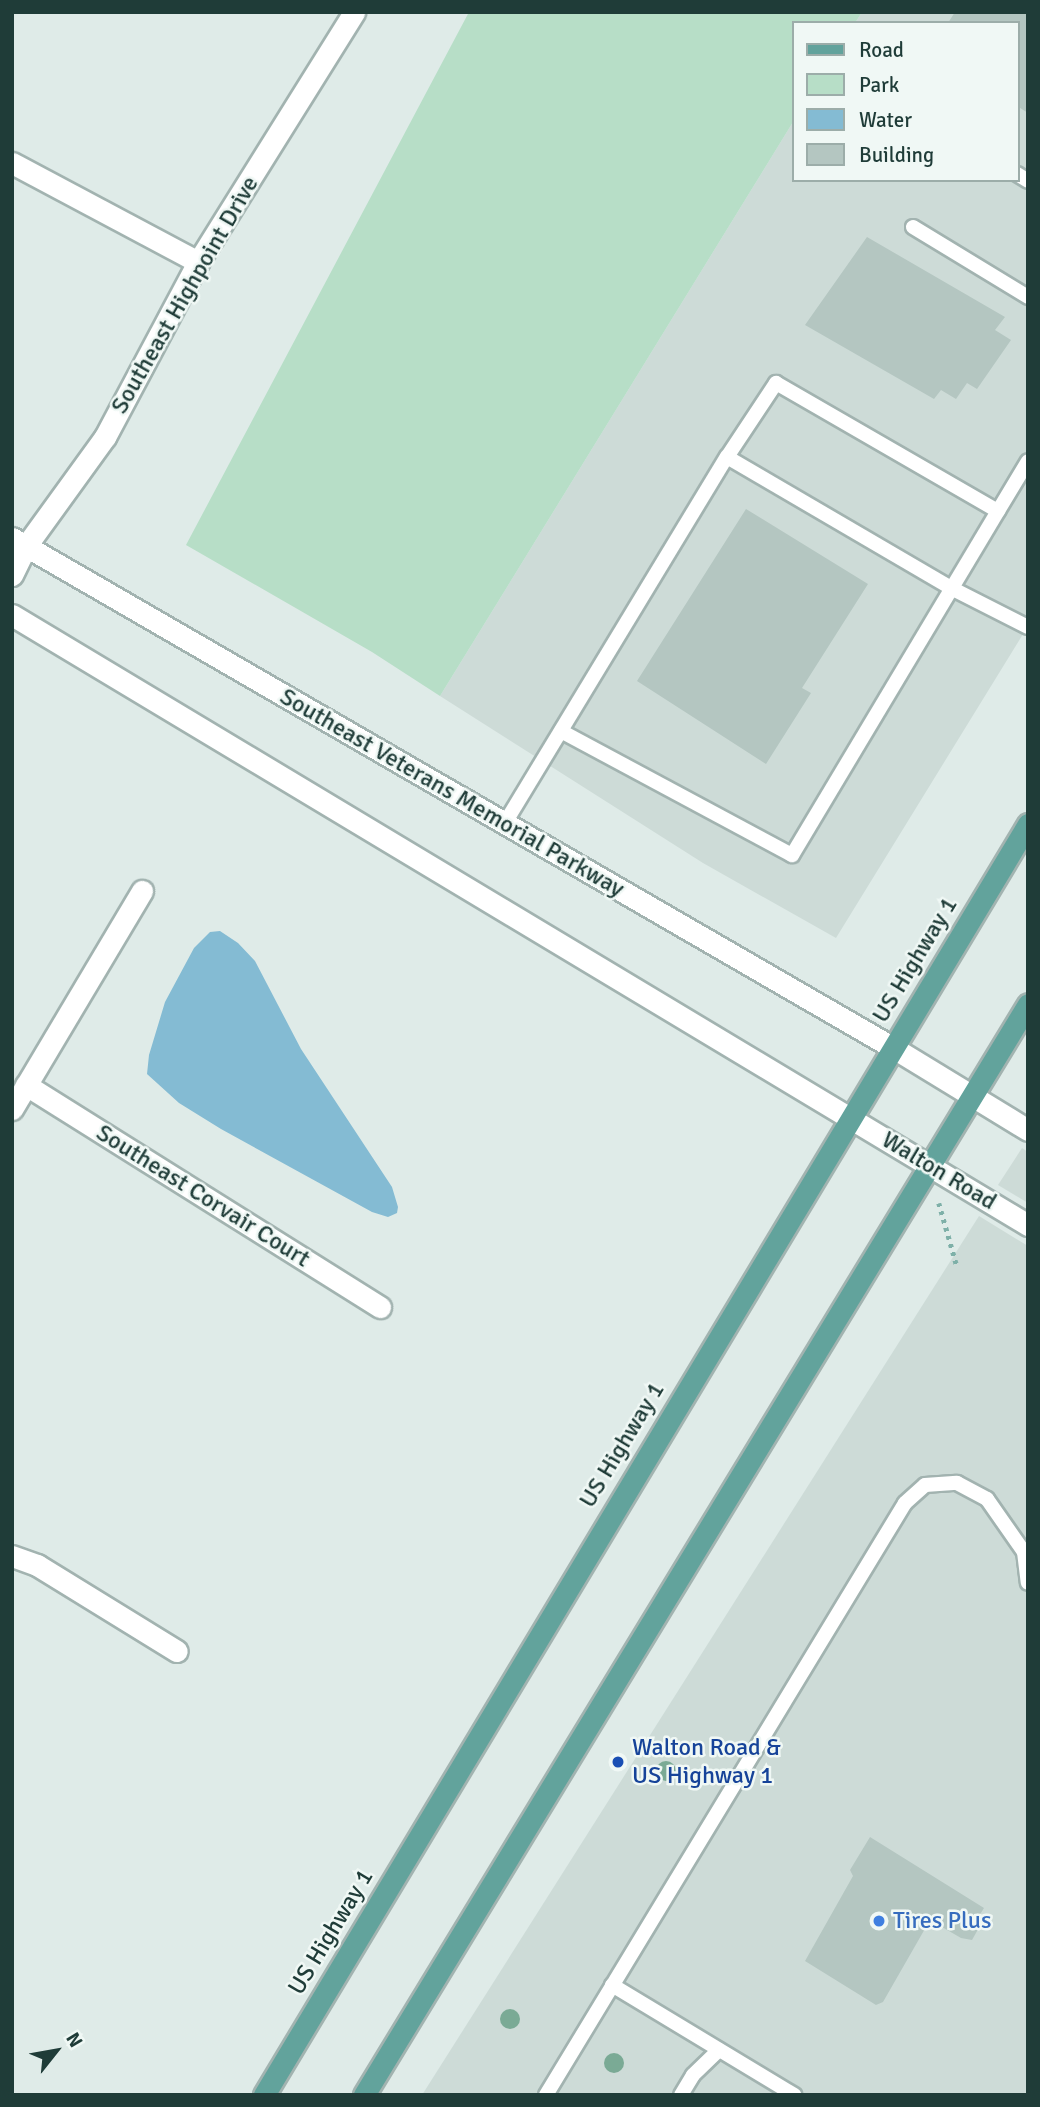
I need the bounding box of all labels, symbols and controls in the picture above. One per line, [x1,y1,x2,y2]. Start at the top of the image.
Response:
legend [792,21,1019,182]
text: Road [859,37,904,63]
text: Park [859,72,899,98]
text: Water [859,107,912,133]
text: Building [859,142,934,168]
street label: Southeast Highpoint Drive [105,171,265,419]
street label: Southeast Veterans Memorial Parkway [275,682,629,904]
street label: US Highway 1 [866,892,964,1028]
street label: Southeast Corvair Court [91,1118,315,1274]
street label: Walton Road [876,1126,1002,1216]
street label: US Highway 1 [573,1377,671,1513]
place label: Walton Road & US Highway 1 [632,1734,781,1790]
marker: Walton Road & US Highway 1 [610,1754,626,1770]
street label: US Highway 1 [282,1864,380,2000]
place label: Tires Plus [893,1907,992,1935]
marker: Tires Plus [871,1913,887,1929]
north arrow [21,2016,91,2086]
text: N [60,2028,88,2052]

